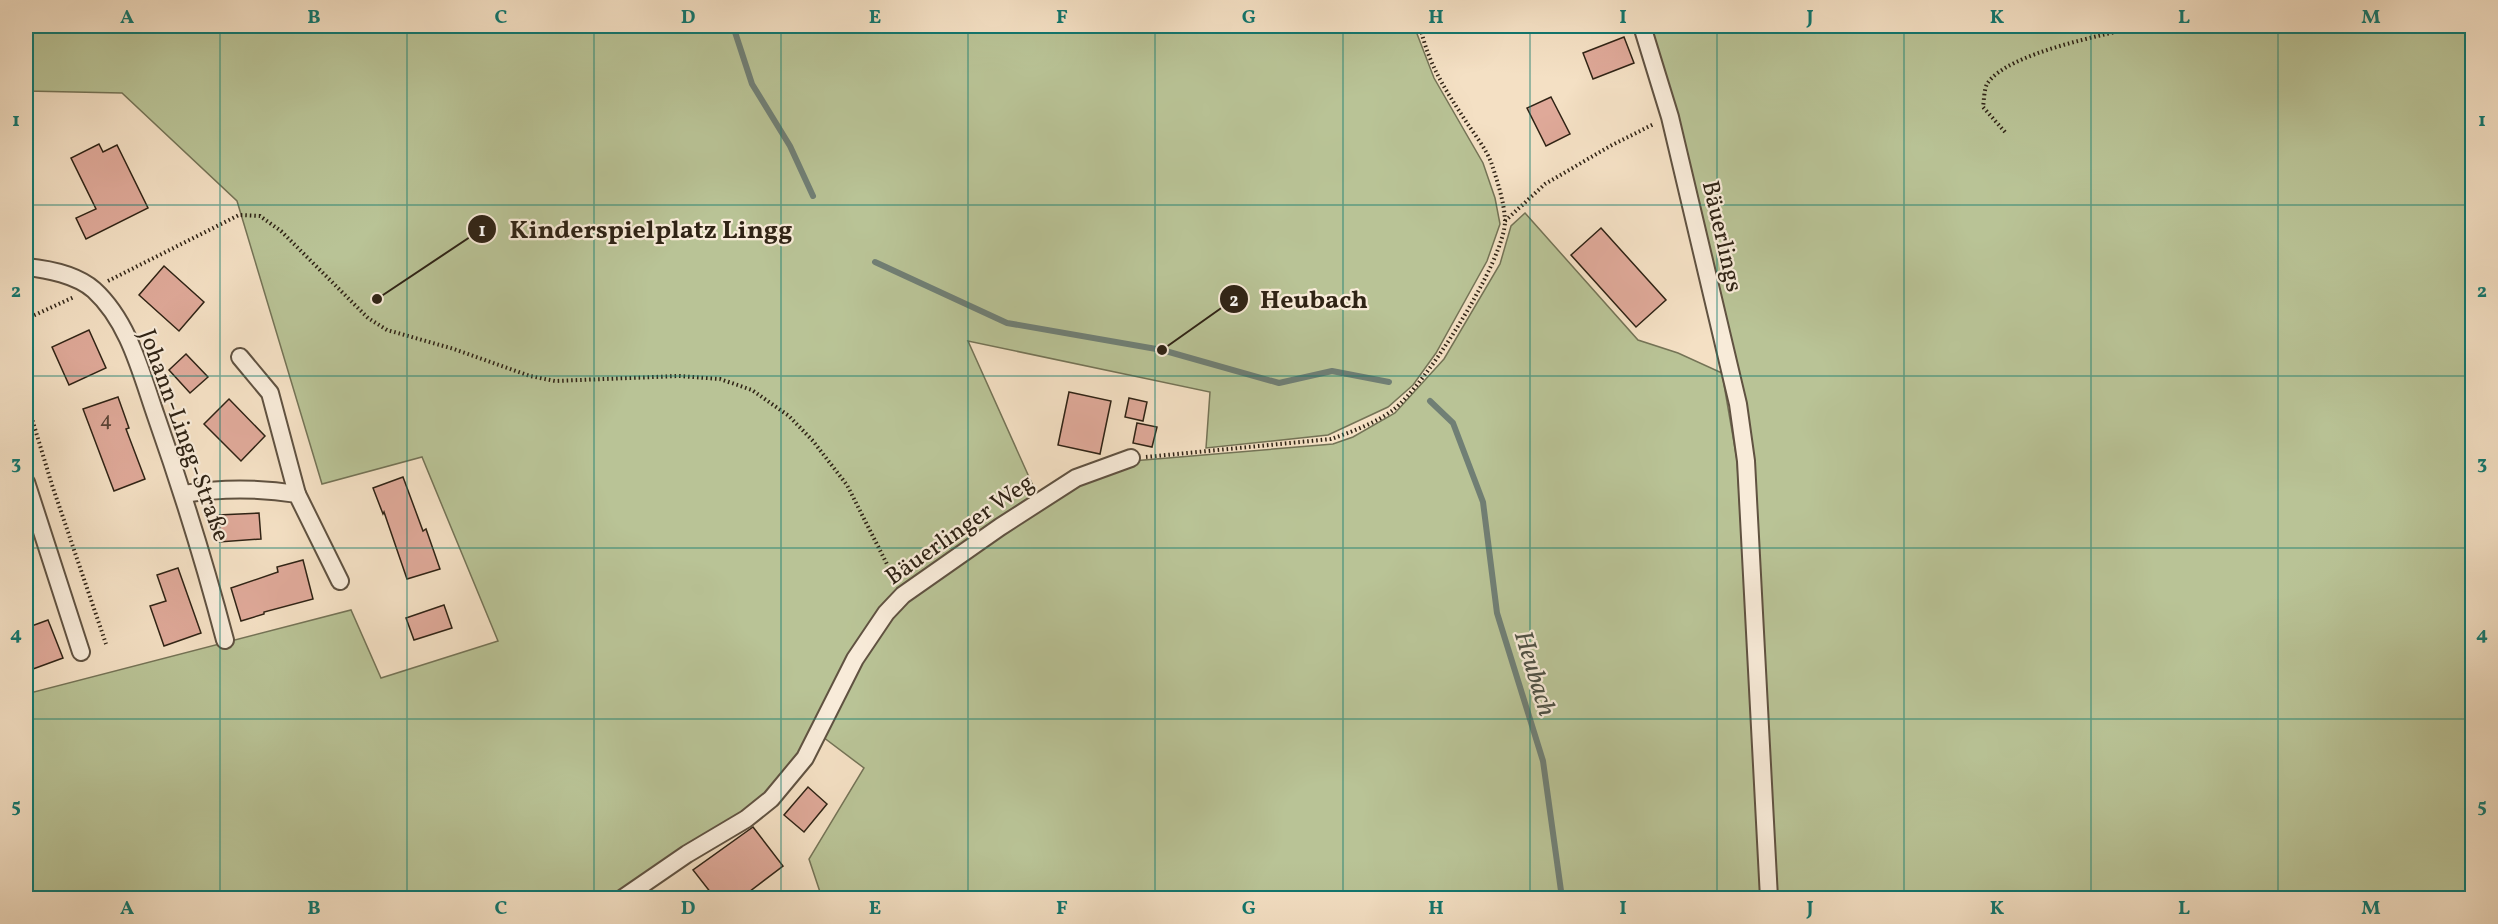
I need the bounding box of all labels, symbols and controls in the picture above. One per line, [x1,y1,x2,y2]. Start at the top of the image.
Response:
text: A [120,4,134,32]
text: B [307,4,321,32]
text: C [495,4,508,32]
text: D [681,4,695,32]
text: E [869,4,881,32]
text: F [1056,4,1068,32]
text: G [1242,4,1256,32]
text: H [1428,4,1444,32]
text: I [1619,4,1627,32]
text: J [1805,4,1814,32]
text: K [1990,4,2005,32]
text: L [2178,4,2190,32]
text: M [2361,4,2381,32]
text: 1 [12,107,20,135]
text: 1 [2478,107,2486,135]
street label: Bäuerlings [1692,178,1750,295]
callout: Kinderspielplatz Lingg [467,207,804,251]
text: Kinderspielplatz Lingg [510,213,792,249]
text: 1 [478,219,486,244]
callout: Heubach [1219,277,1380,321]
text: 2 [11,278,21,306]
text: 2 [2477,278,2487,306]
text: Heubach [1260,283,1368,319]
text: 2 [1229,289,1239,314]
street label: Johann-Lingg-Straße [129,325,237,547]
house number: 4 [100,406,112,435]
text: 3 [11,450,21,478]
text: 3 [2477,450,2487,478]
street label: Bäuerlinger Weg [879,467,1041,595]
text: 4 [10,621,22,649]
text: 4 [2476,621,2488,649]
water label: Heubach [1504,626,1564,721]
text: 5 [11,793,21,821]
text: 5 [2477,793,2487,821]
text: A [120,895,134,923]
text: B [307,895,321,923]
text: C [495,895,508,923]
text: D [681,895,695,923]
text: E [869,895,881,923]
text: F [1056,895,1068,923]
text: G [1242,895,1256,923]
text: H [1428,895,1444,923]
text: I [1619,895,1627,923]
text: J [1805,895,1814,923]
text: K [1990,895,2005,923]
text: L [2178,895,2190,923]
text: M [2361,895,2381,923]

